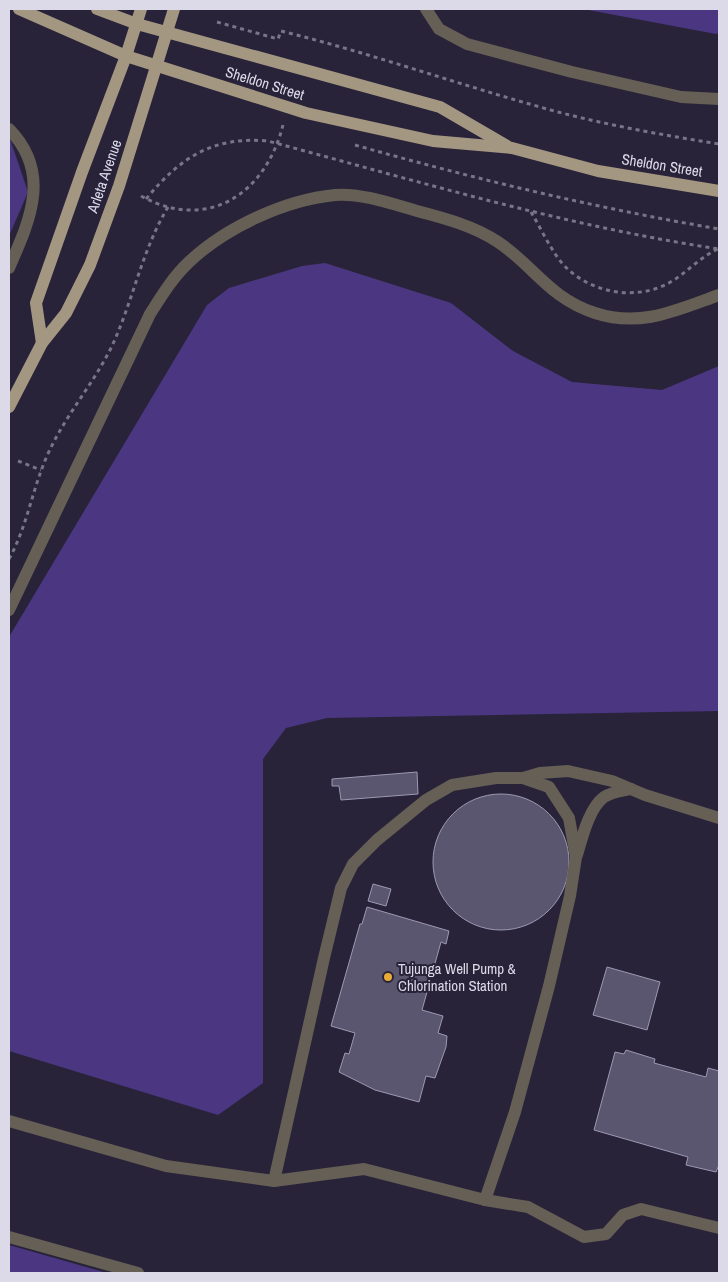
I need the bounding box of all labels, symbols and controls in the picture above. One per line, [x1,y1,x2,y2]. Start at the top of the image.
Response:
street label: Sheldon Street [223,61,308,105]
street label: Arleta Avenue [81,136,126,216]
street label: Sheldon Street [620,148,704,182]
place label: Tujunga Well Pump & Chlorination Station [398,958,516,996]
marker: Tujunga Well Pump & Chlorination Station [382,971,394,983]

